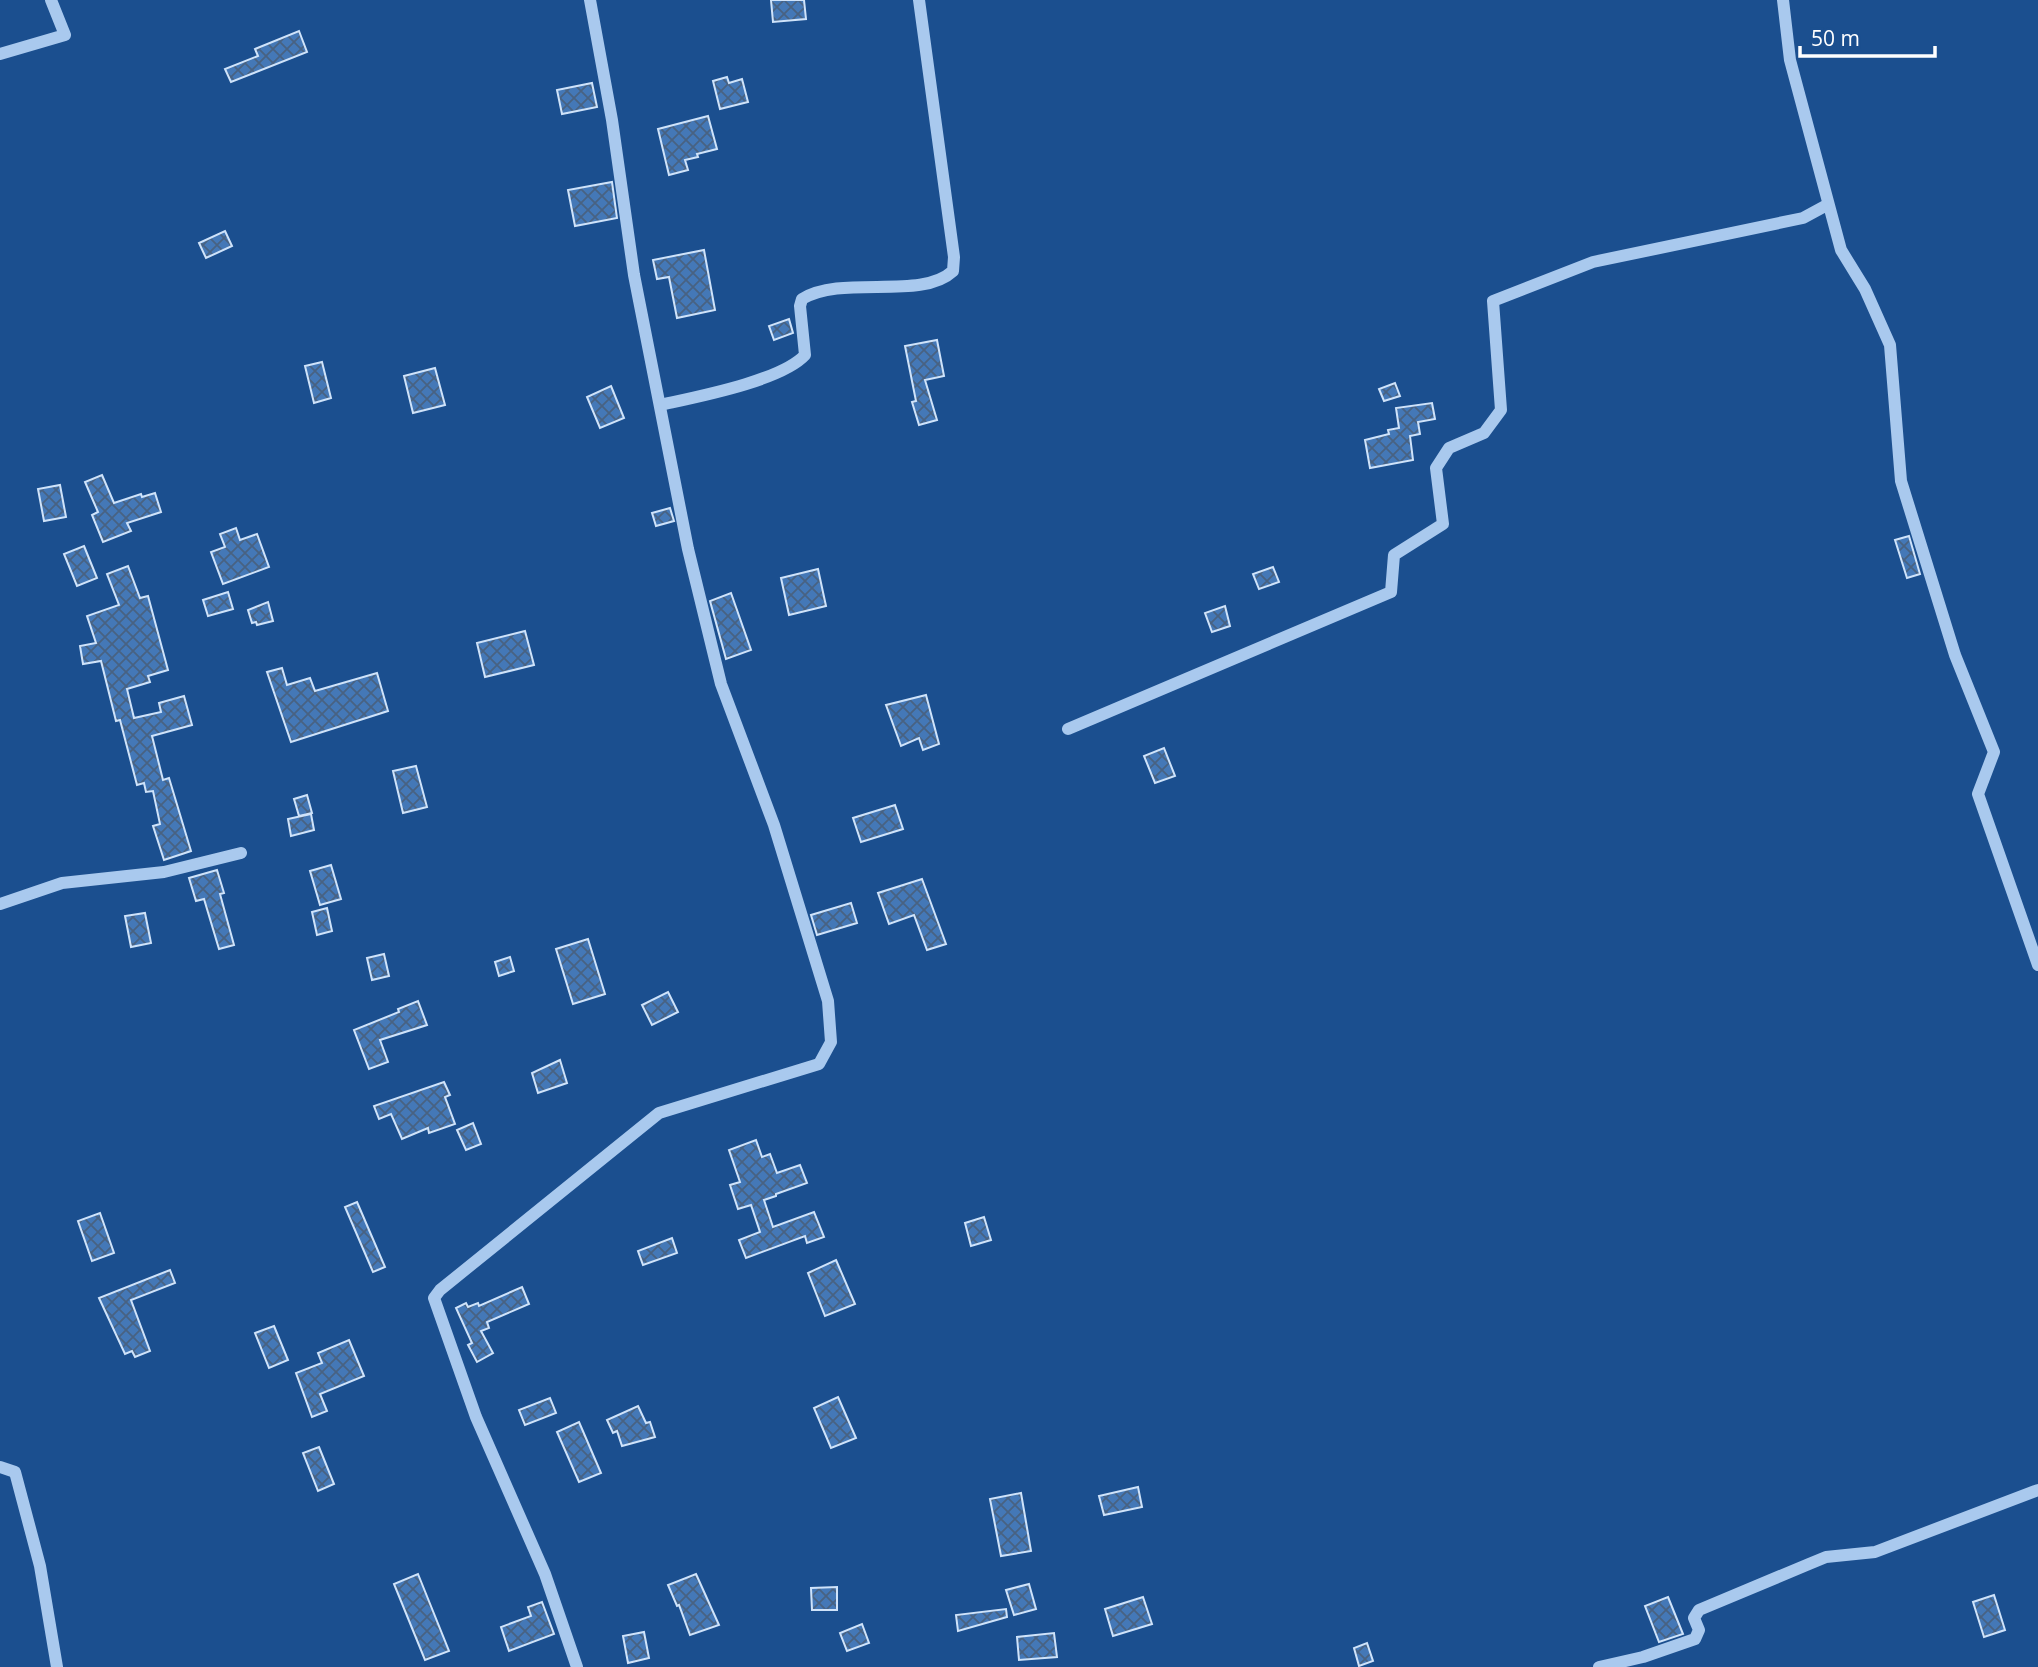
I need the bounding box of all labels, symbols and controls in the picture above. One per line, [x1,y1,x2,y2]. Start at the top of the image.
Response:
scale bar [1800,14,1935,58]
text: 50 m [1811,24,1860,52]

